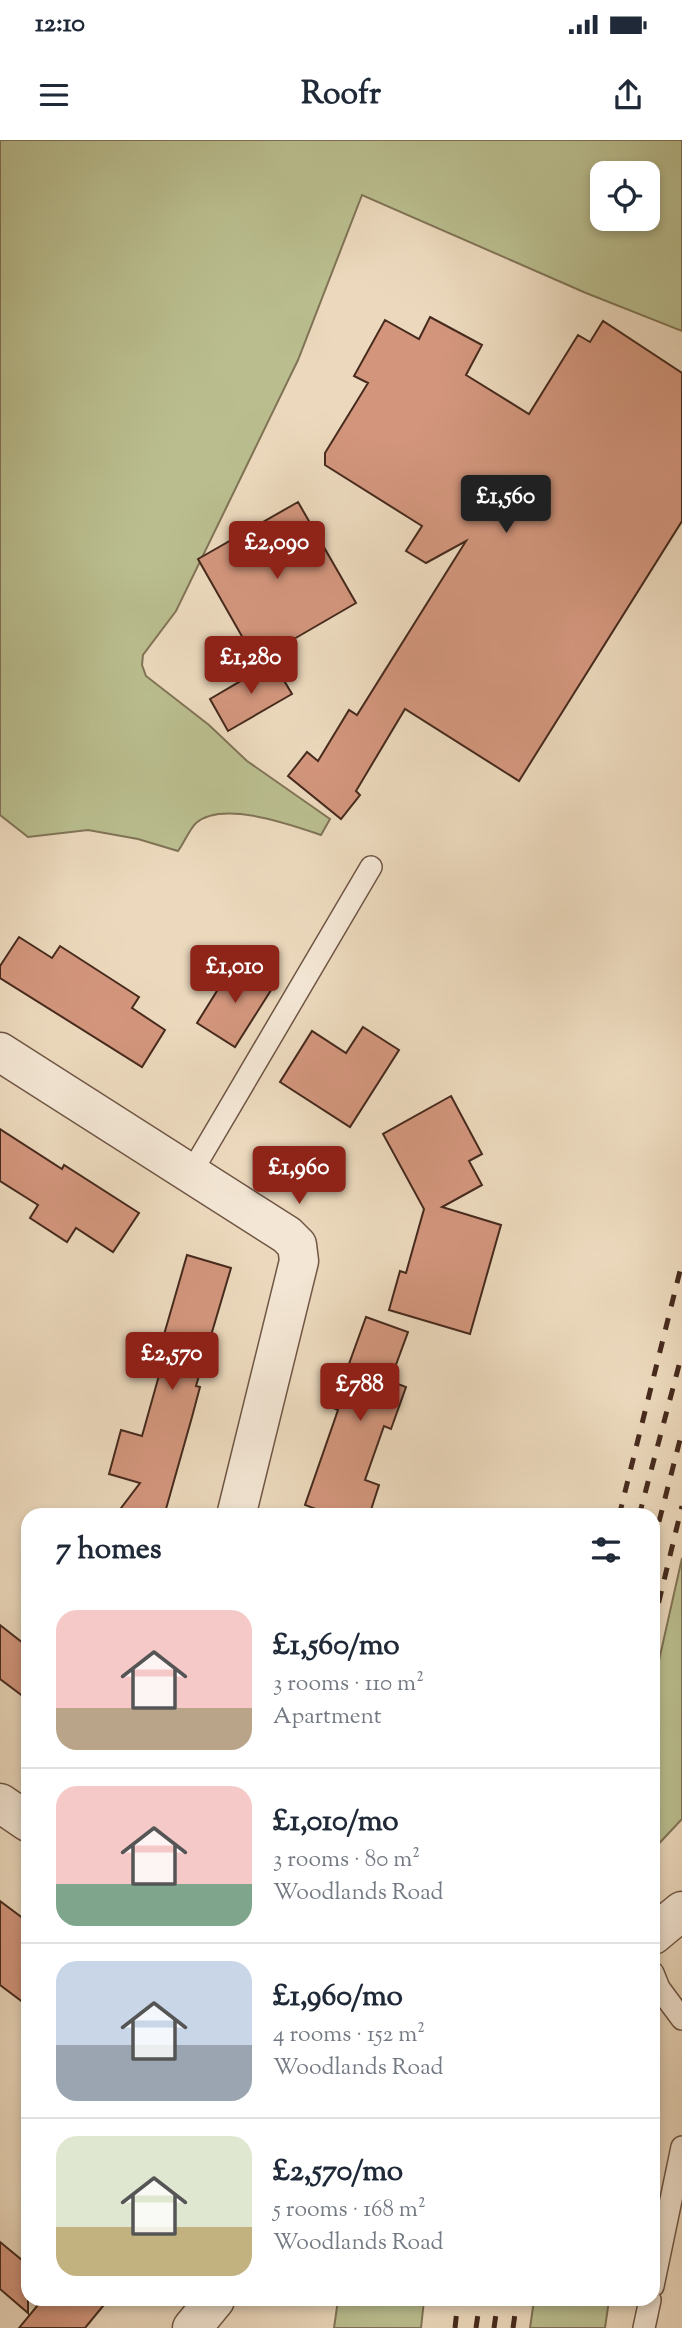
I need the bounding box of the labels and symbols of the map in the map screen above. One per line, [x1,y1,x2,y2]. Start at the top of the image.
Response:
pin: £1,560 [449,476,563,535]
pin: £2,090 [220,522,334,581]
pin: £1,280 [194,636,308,696]
pin: £1,010 [178,946,292,1005]
pin: £1,960 [242,1146,356,1206]
pin: £2,570 [115,1332,229,1392]
pin: £788 [319,1364,401,1423]

